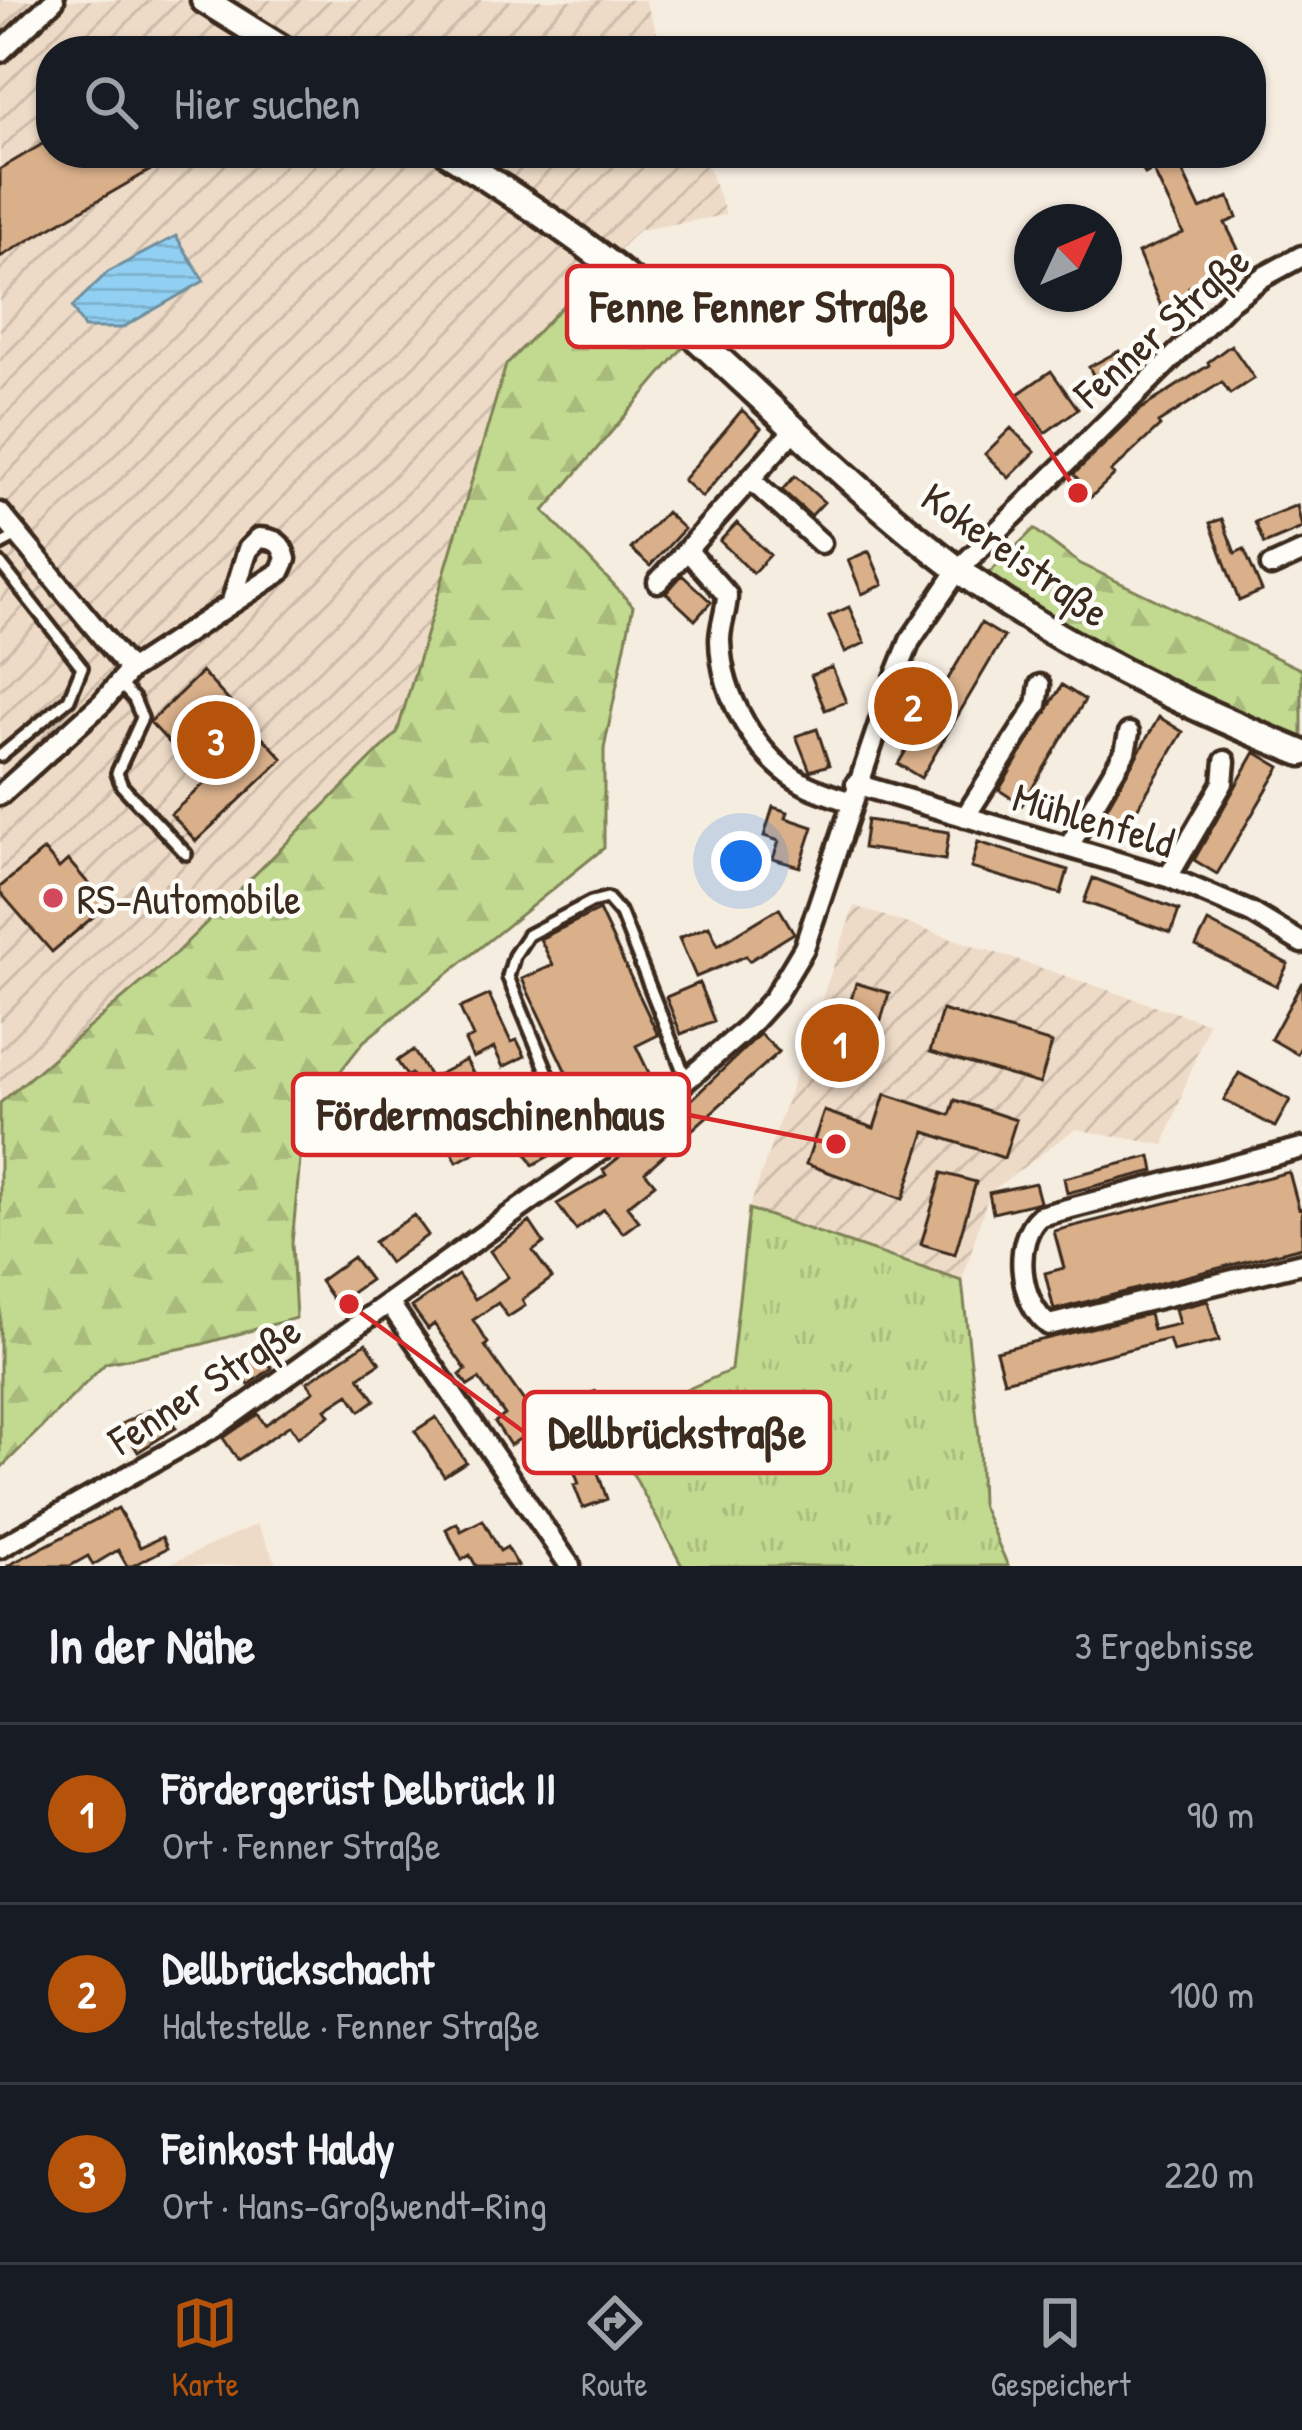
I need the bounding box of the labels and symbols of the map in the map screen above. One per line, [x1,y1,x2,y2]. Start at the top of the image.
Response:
north arrow [1014,204,1122,312]
street label: Fenner Straße [1060,232,1261,421]
callout: Fenne Fenner Straße [567,266,952,347]
text: Fenne Fenner Straße [589,275,928,337]
street label: Kokereistraße [911,468,1121,640]
pin: 2 [874,661,952,751]
pin: 3 [177,695,255,785]
street label: Mühlenfeld [1006,768,1182,870]
your location [711,831,771,891]
place label: RS-Automobile [77,870,301,927]
marker: RS-Automobile [40,885,66,911]
pin: 1 [801,998,879,1088]
callout: Fördermaschinenhaus [293,1074,689,1155]
text: Fördermaschinenhaus [316,1083,665,1144]
street label: Fenner Straße [96,1301,311,1468]
callout: Dellbrückstraße [524,1392,830,1473]
text: Dellbrückstraße [548,1401,806,1463]

